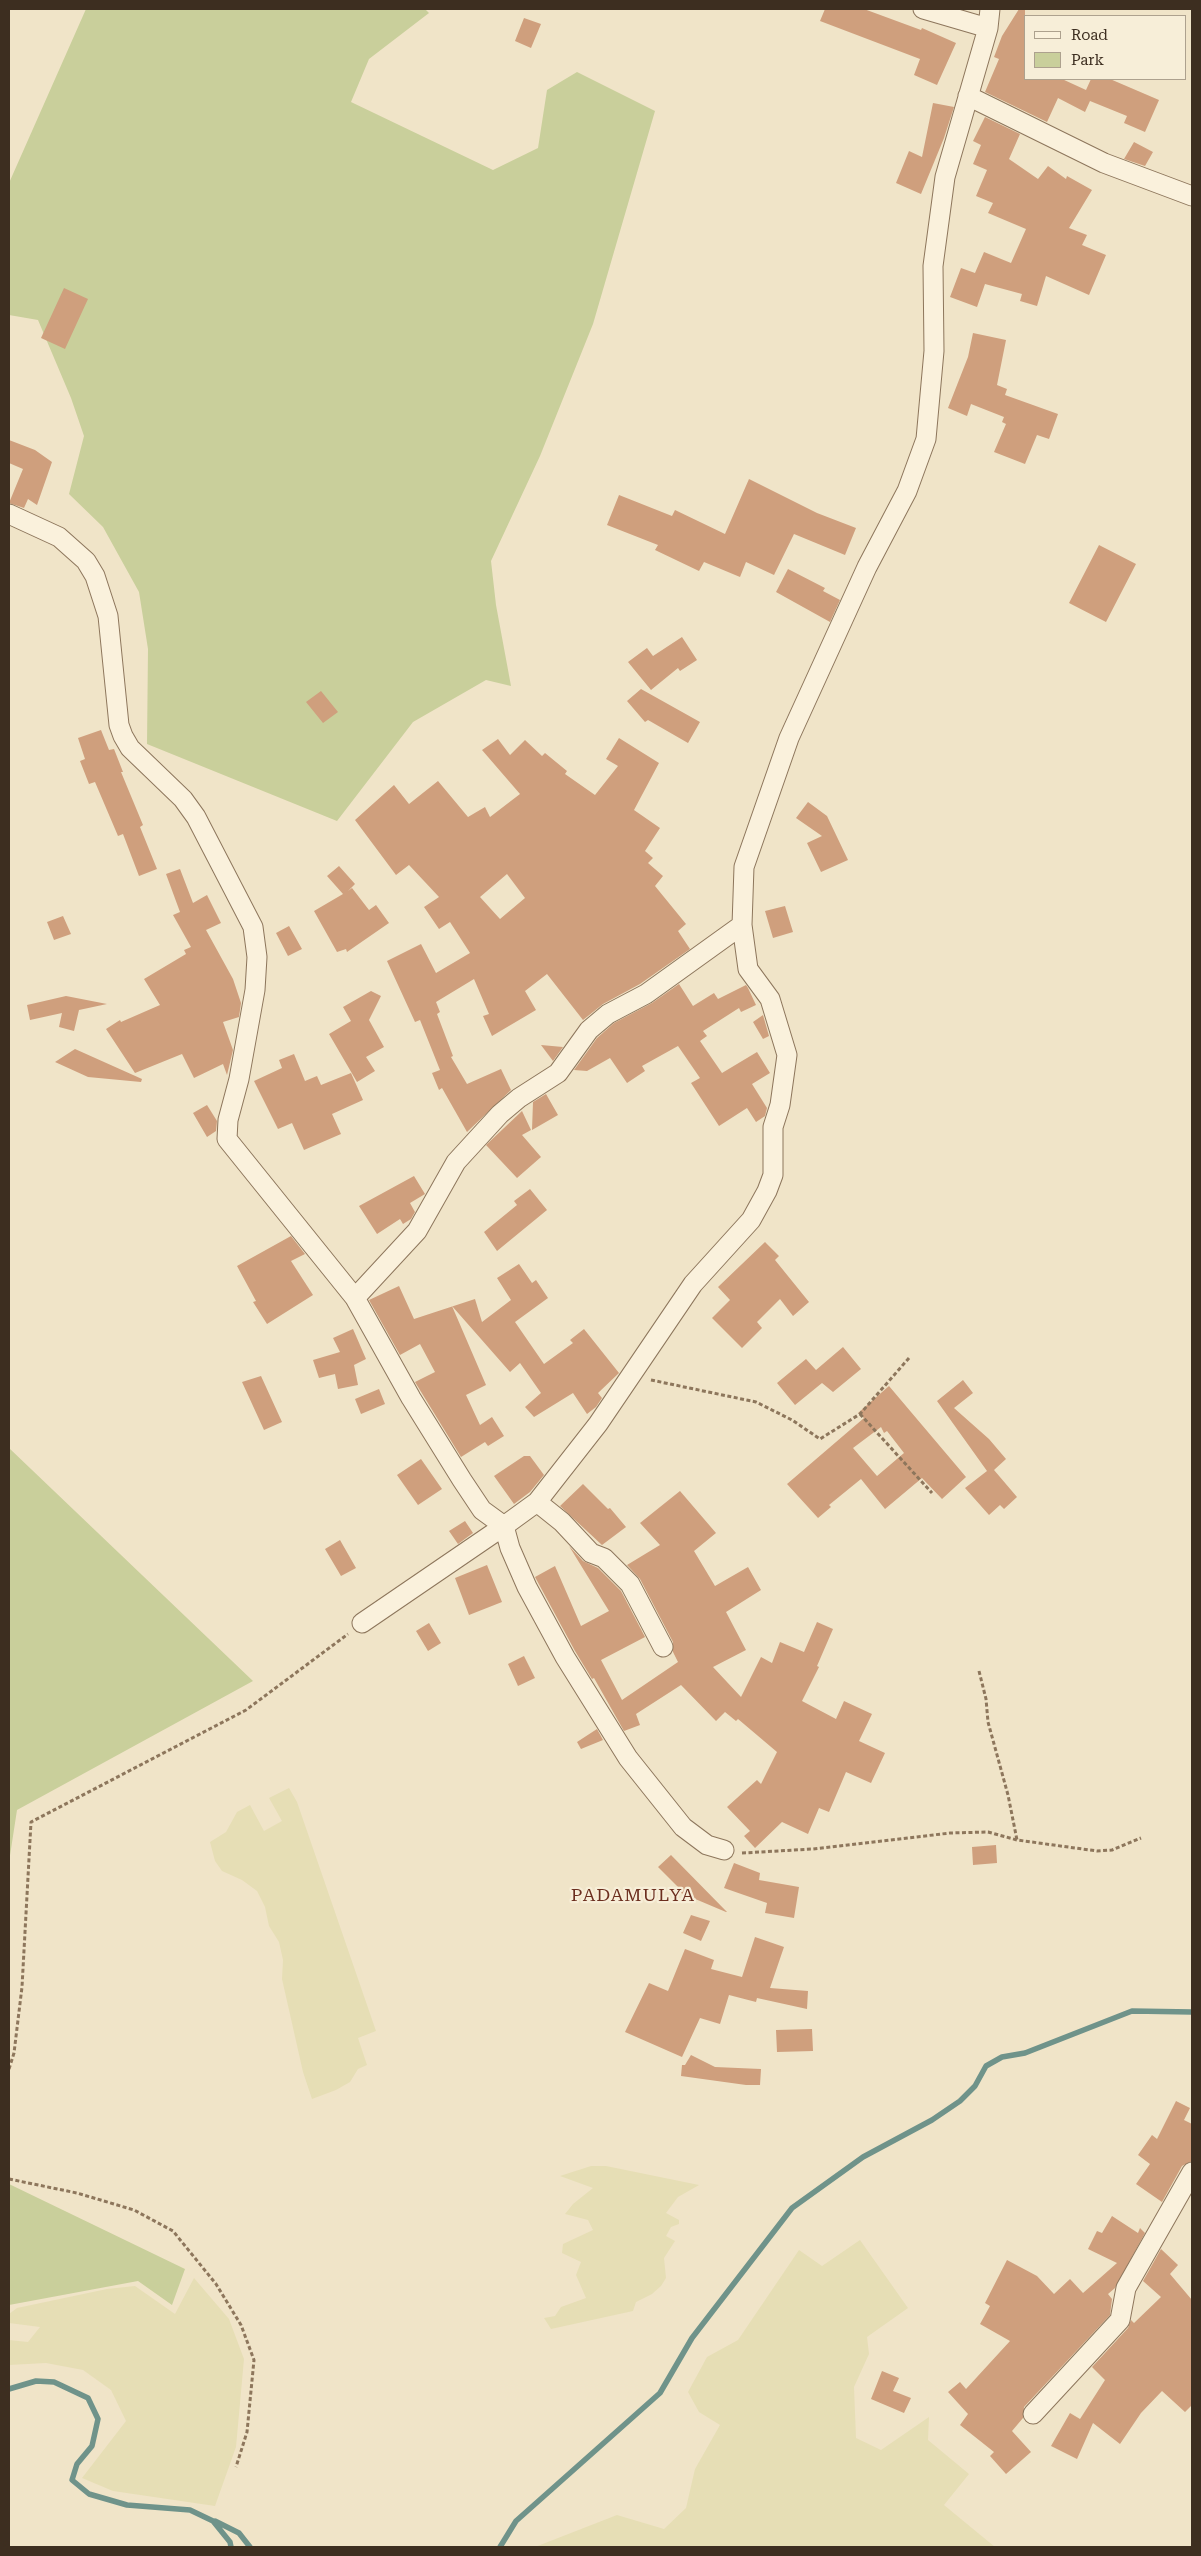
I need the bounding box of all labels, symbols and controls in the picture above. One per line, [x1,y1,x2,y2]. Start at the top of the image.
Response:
legend [1024,15,1186,80]
text: Road [1071,26,1108,44]
text: Park [1071,51,1104,69]
district label: PADAMULYA [570,1885,696,1907]

